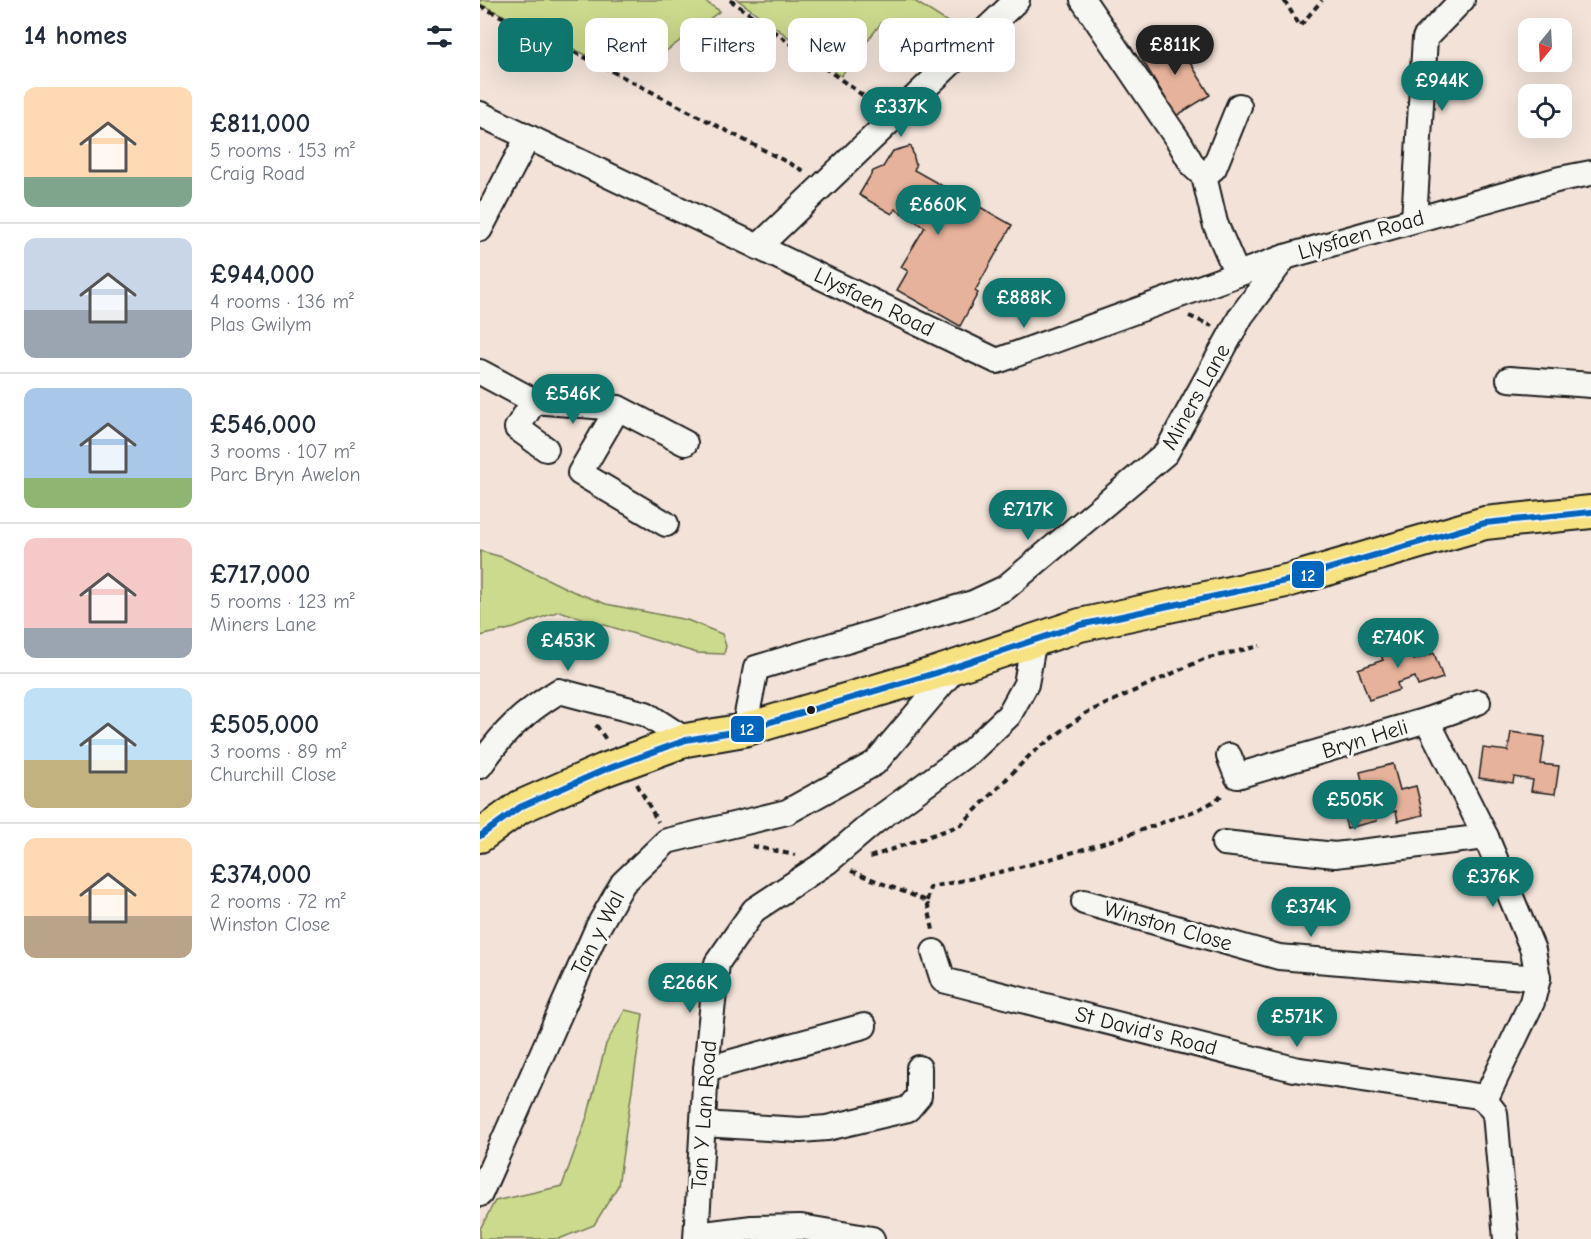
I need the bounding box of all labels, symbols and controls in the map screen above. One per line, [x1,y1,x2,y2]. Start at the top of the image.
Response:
chip: Buy [498,18,573,72]
chip: Rent [585,18,668,72]
chip: Filters [680,18,776,72]
chip: New [788,18,867,72]
chip: Apartment [879,18,1015,72]
north arrow [1518,18,1572,72]
map controls [1518,18,1572,138]
icon: filters [423,20,456,53]
text: 14 homes [24,21,127,51]
pin: £811K [1133,25,1217,76]
text: £811K [1150,33,1200,56]
pin: £944K [1400,61,1484,112]
text: £944K [1415,69,1469,92]
button: locate [1518,84,1572,138]
pin: £337K [859,87,943,138]
text: £337K [874,95,928,118]
text: £811,000 [210,109,310,139]
icon: home [72,111,144,183]
text: 5 rooms · 153 m² [210,139,355,162]
text: Craig Road [210,162,305,185]
pin: £660K [896,185,980,236]
text: £660K [910,193,966,216]
street label: Llysfaen Road [1295,205,1427,265]
text: £944,000 [210,260,315,290]
icon: home [72,262,144,334]
street label: Llysfaen Road [810,262,938,342]
pin: £888K [982,278,1066,329]
text: £888K [996,286,1052,309]
text: 4 rooms · 136 m² [210,290,354,313]
text: Plas Gwilym [210,313,312,336]
street label: Miners Lane [1156,340,1236,454]
pin: £546K [531,374,615,425]
text: £546K [546,382,600,405]
text: £546,000 [210,410,316,440]
icon: home [72,412,144,484]
text: 3 rooms · 107 m² [210,440,355,463]
text: Parc Bryn Awelon [210,463,361,486]
pin: £717K [986,490,1070,541]
text: £717K [1003,498,1053,521]
text: £717,000 [210,560,310,590]
line badge: 12 [1291,560,1325,589]
icon: home [72,562,144,634]
text: 12 [1301,567,1315,585]
text: 5 rooms · 123 m² [210,590,355,613]
text: Miners Lane [210,613,316,636]
pin: £740K [1356,618,1440,669]
pin: £453K [526,621,610,672]
text: £740K [1372,626,1424,649]
text: £453K [541,629,595,652]
unlabelled marker [805,704,817,716]
text: £505,000 [210,710,319,740]
icon: home [72,712,144,784]
street label: Bryn Heli [1319,714,1411,764]
line badge: 12 [730,715,765,743]
text: 12 [740,721,754,739]
text: 3 rooms · 89 m² [210,740,346,763]
text: Churchill Close [210,763,336,786]
pin: £505K [1313,780,1397,831]
text: £505K [1326,788,1384,811]
pin: £376K [1451,857,1535,908]
text: £374,000 [210,860,311,890]
icon: home [72,862,144,934]
text: £376K [1467,865,1519,888]
street label: Tan y Wal [566,886,630,980]
pin: £374K [1269,887,1353,938]
text: 2 rooms · 72 m² [210,890,346,913]
street label: Winston Close [1101,895,1235,957]
text: £374K [1285,895,1337,918]
text: Winston Close [210,913,330,936]
pin: £266K [648,963,732,1014]
text: £266K [662,971,718,994]
pin: £571K [1255,997,1339,1048]
street label: St David's Road [1072,1001,1220,1061]
text: £571K [1271,1005,1323,1028]
street label: Tan Y Lan Road [686,1039,722,1191]

